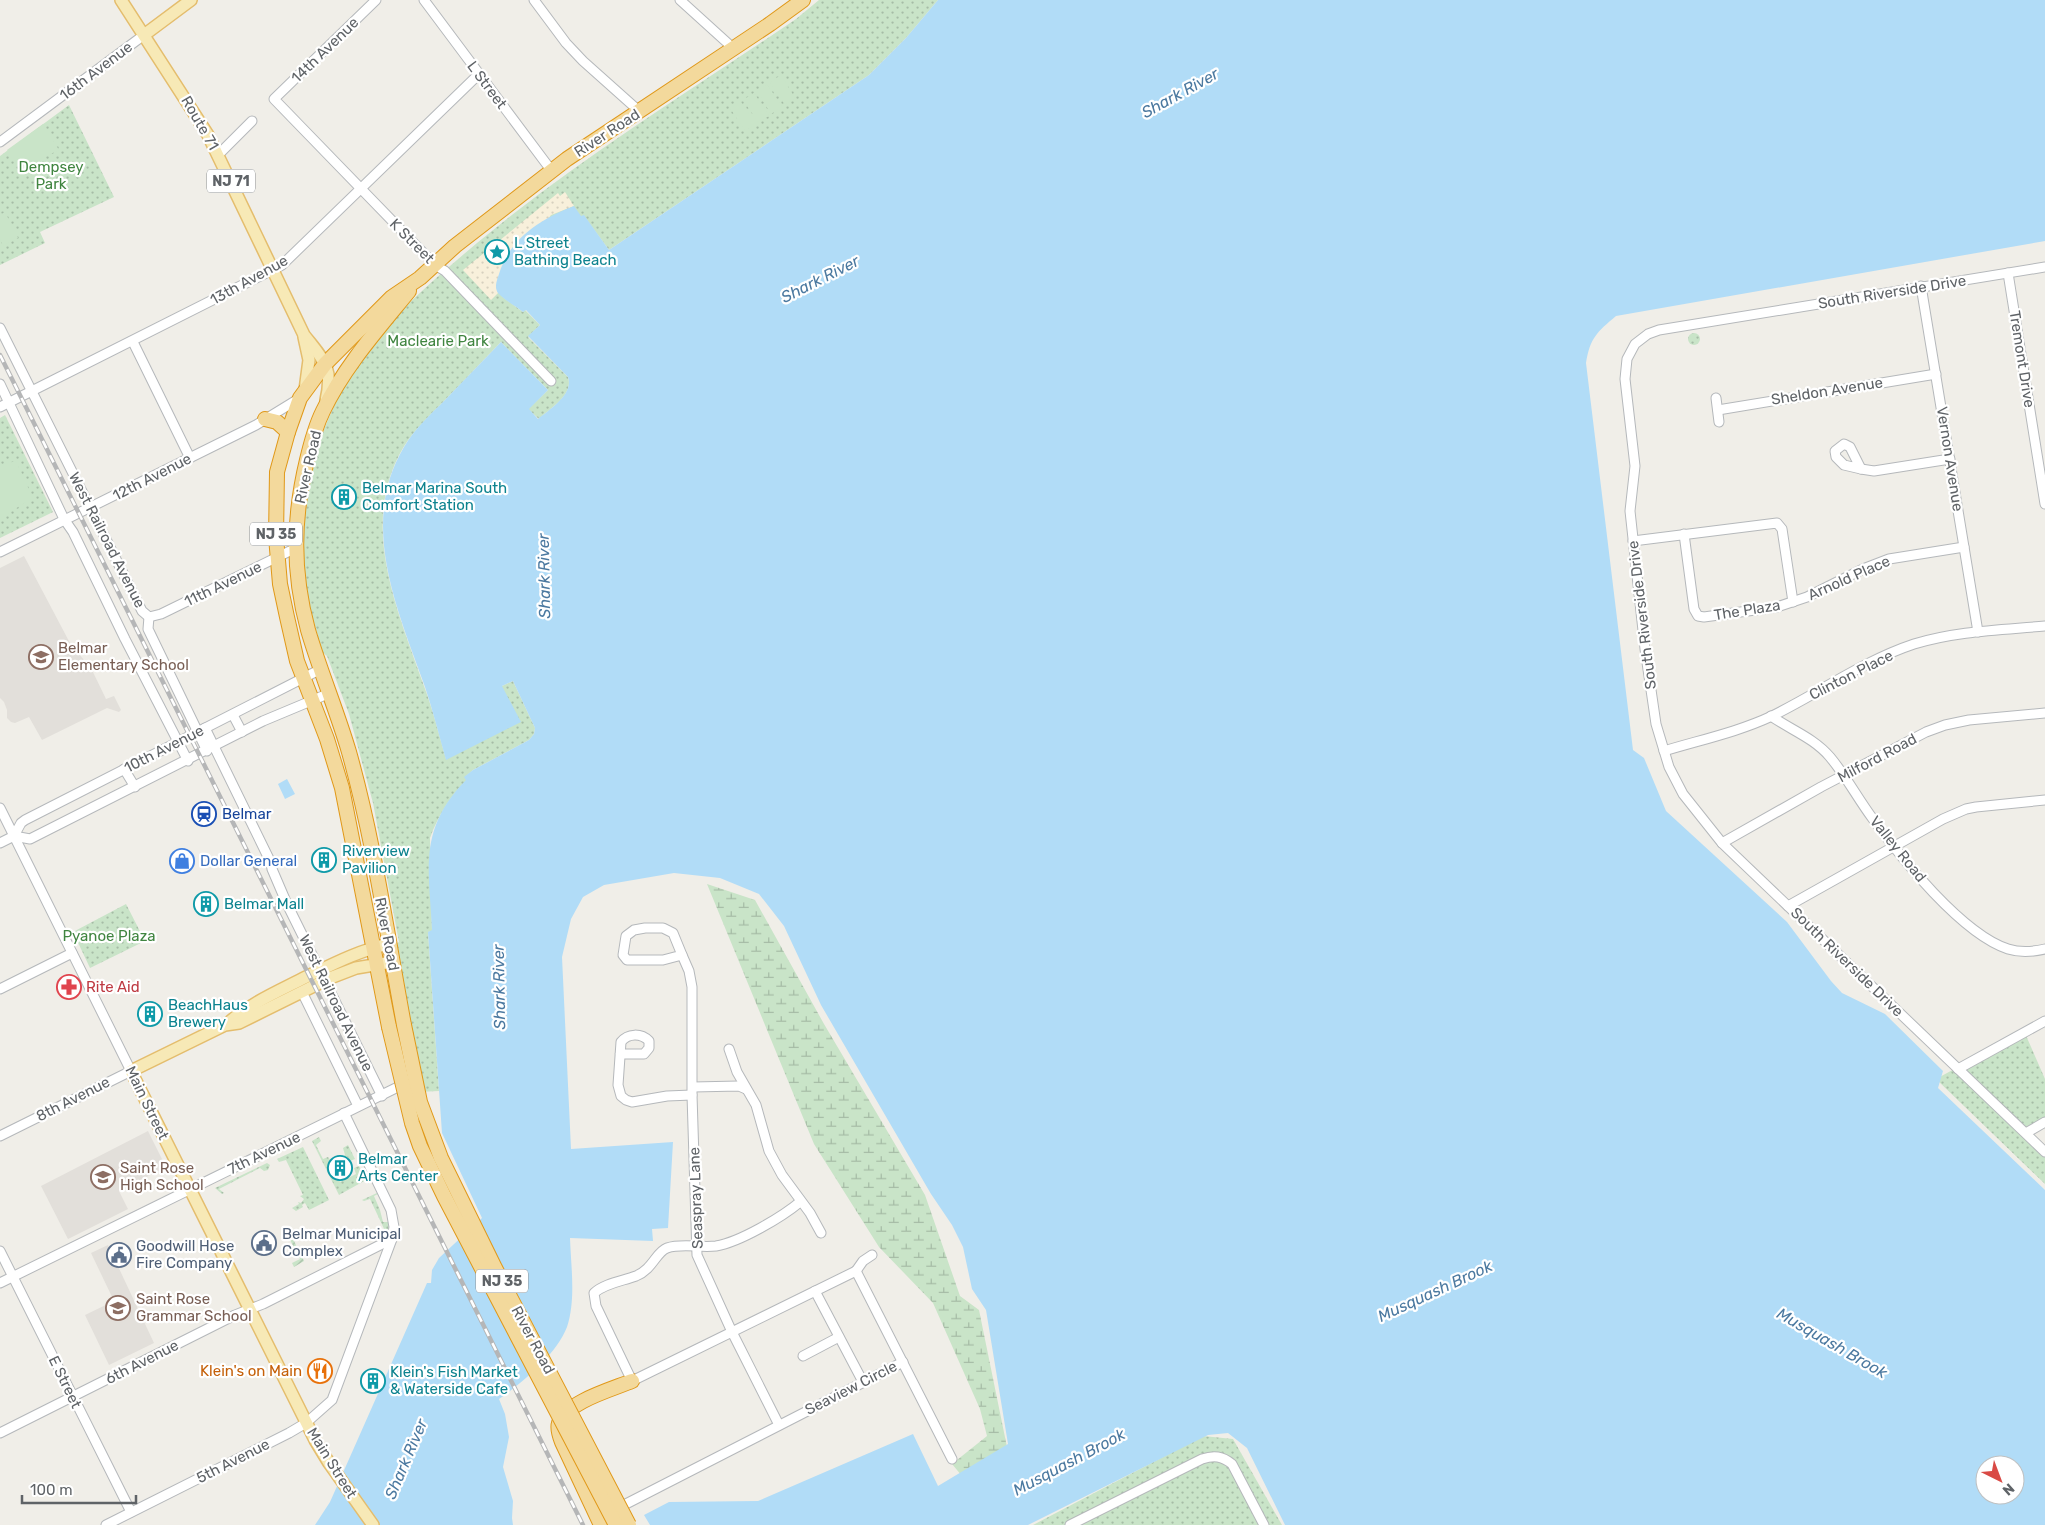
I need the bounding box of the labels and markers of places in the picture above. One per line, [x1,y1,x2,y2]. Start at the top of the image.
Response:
place label: L Street Bathing Beach [514,234,617,269]
place icon: L Street Bathing Beach [484,239,510,265]
place label: Belmar Marina South Comfort Station [362,479,507,514]
building icon: Belmar Marina South Comfort Station [331,484,357,510]
place label: Belmar Elementary School [58,639,189,674]
school or university icon: Belmar Elementary School [28,644,54,670]
station icon: Belmar [191,801,217,827]
place label: Belmar [222,805,272,823]
place label: Riverview Pavilion [342,842,410,877]
building icon: Riverview Pavilion [311,847,337,873]
shop icon: Dollar General [169,848,195,874]
place label: Dollar General [200,852,297,870]
building icon: Belmar Mall [193,891,219,917]
place label: Belmar Mall [224,895,304,913]
pharmacy icon: Rite Aid [56,974,82,1000]
place label: Rite Aid [86,978,140,996]
place label: BeachHaus Brewery [168,996,248,1031]
building icon: BeachHaus Brewery [137,1001,163,1027]
place label: Belmar Arts Center [358,1150,439,1185]
building icon: Belmar Arts Center [327,1155,353,1181]
place label: Saint Rose High School [120,1159,204,1194]
school or university icon: Saint Rose High School [90,1164,116,1190]
place label: Belmar Municipal Complex [282,1225,401,1260]
public building icon: Belmar Municipal Complex [251,1230,277,1256]
place label: Goodwill Hose Fire Company [136,1237,234,1272]
public building icon: Goodwill Hose Fire Company [106,1242,132,1268]
place label: Saint Rose Grammar School [136,1290,252,1325]
school or university icon: Saint Rose Grammar School [105,1295,131,1321]
restaurant icon: Klein's on Main [307,1358,333,1384]
place label: Klein's on Main [200,1362,302,1380]
place label: Klein's Fish Market & Waterside Cafe [390,1363,518,1398]
building icon: Klein's Fish Market & Waterside Cafe [360,1368,386,1394]

